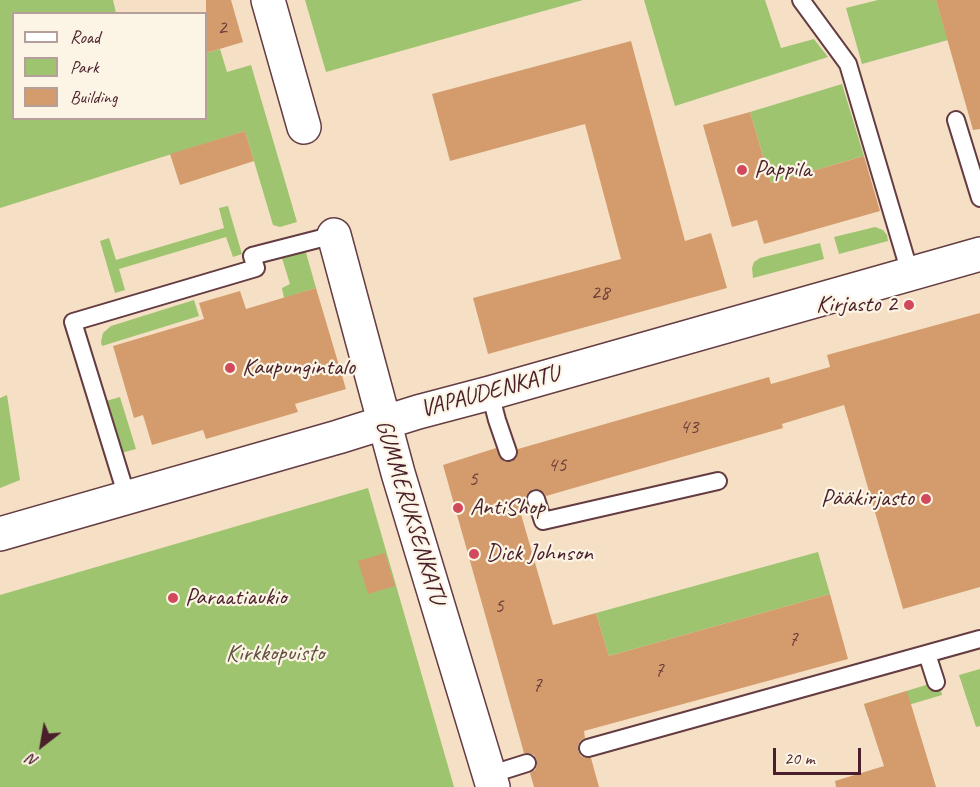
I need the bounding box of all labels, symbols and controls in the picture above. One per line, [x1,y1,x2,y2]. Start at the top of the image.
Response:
legend [12,12,207,120]
house number: 2 [217,15,227,41]
text: Road [70,26,100,48]
text: Park [70,56,99,78]
text: Building [70,86,117,108]
place label: Pappila [754,156,811,184]
marker: Pappila [735,163,749,177]
house number: 28 [591,280,609,306]
place label: Kirjasto 2 [816,291,897,319]
marker: Kirjasto 2 [902,298,916,312]
place label: Kaupungintalo [242,354,355,382]
street label: VAPAUDENKATU [417,360,563,424]
marker: Kaupungintalo [223,361,237,375]
house number: 43 [680,414,698,440]
street label: GUMMERUKSENKATU [368,417,452,607]
house number: 45 [548,452,566,478]
house number: 5 [468,466,478,492]
place label: Pääkirjasto [821,485,914,513]
marker: Pääkirjasto [919,492,933,506]
place label: AntiShop [470,494,545,522]
marker: AntiShop [451,501,465,515]
place label: Dick Johnson [486,540,593,568]
marker: Dick Johnson [467,547,481,561]
place label: Paraatiaukio [185,584,286,612]
marker: Paraatiaukio [166,591,180,605]
house number: 5 [494,593,504,619]
house number: 7 [788,626,798,652]
park label: Kirkkopuisto [226,640,324,668]
house number: 7 [654,657,664,683]
house number: 7 [532,672,542,698]
north arrow [12,715,72,775]
scale bar [776,736,864,774]
text: 20 m [784,747,815,769]
text: N [23,749,42,772]

